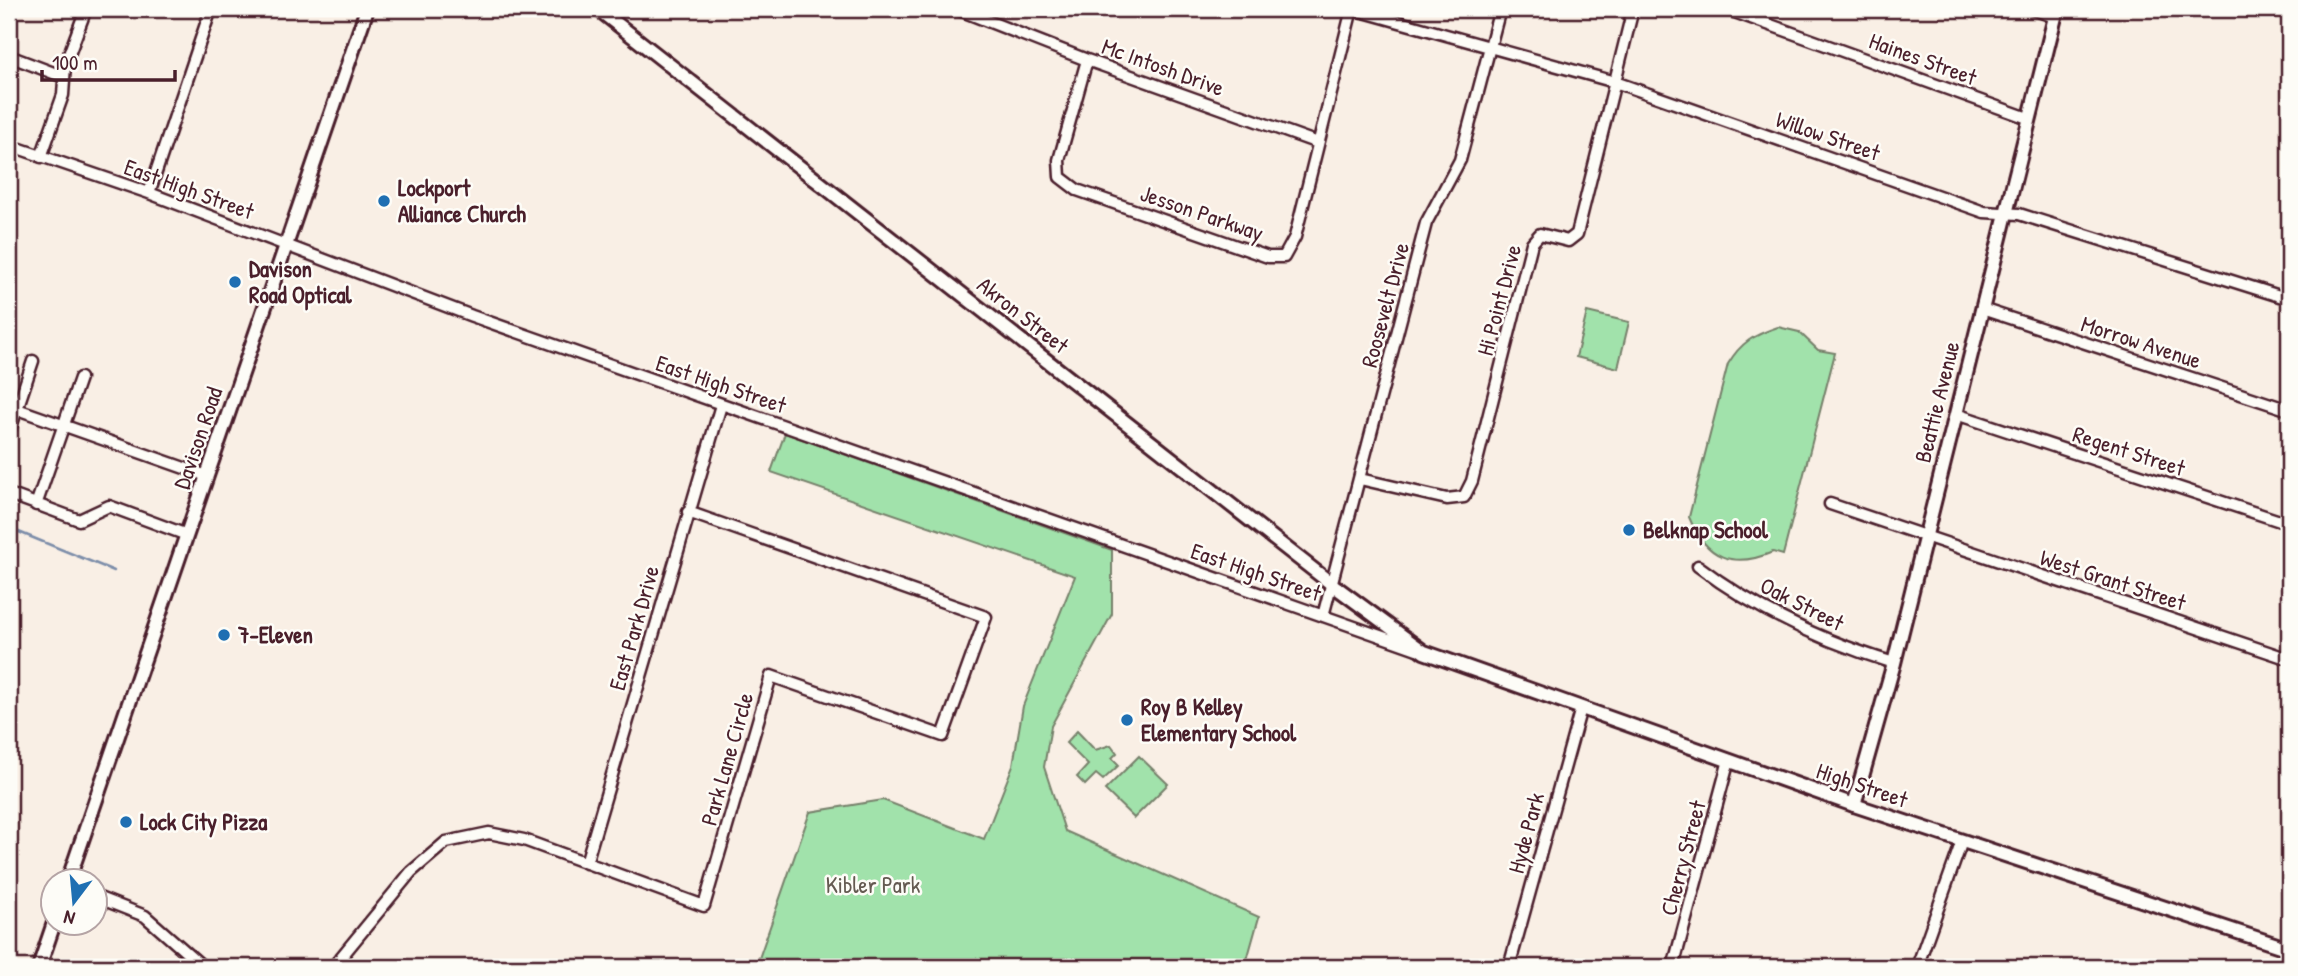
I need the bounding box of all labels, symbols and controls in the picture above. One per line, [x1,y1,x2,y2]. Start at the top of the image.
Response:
street label: Haines Street [1865,25,1982,93]
street label: Mc Intosh Drive [1098,30,1229,103]
scale bar [42,38,175,82]
text: 100 m [52,48,98,77]
street label: Willow Street [1772,103,1885,168]
street label: East High Street [120,151,259,227]
place label: Lockport Alliance Church [398,172,526,229]
street label: Jesson Parkway [1137,177,1268,248]
marker: Lockport Alliance Church [376,193,392,209]
street label: Roosevelt Drive [1353,239,1416,371]
street label: Hi Point Drive [1469,241,1528,359]
place label: Davison Road Optical [249,253,353,311]
street label: Akron Street [971,269,1076,361]
marker: Davison Road Optical [227,274,243,290]
street label: Morrow Avenue [2077,308,2205,375]
street label: Beattie Avenue [1907,338,1967,466]
street label: East High Street [652,347,791,421]
street label: Davison Road [166,383,229,493]
street label: Regent Street [2069,418,2190,484]
place label: Belknap School [1643,514,1769,546]
marker: Belknap School [1621,522,1637,538]
street label: East High Street [1187,535,1326,609]
street label: West Grant Street [2036,541,2191,618]
street label: East Park Drive [601,562,666,694]
street label: Oak Street [1755,569,1850,638]
place label: 7-Eleven [237,619,313,650]
marker: 7-Eleven [216,627,232,643]
street label: Park Lane Circle [693,689,760,829]
place label: Roy B Kelley Elementary School [1141,691,1297,749]
marker: Roy B Kelley Elementary School [1119,712,1135,728]
street label: High Street [1812,754,1913,815]
street label: Hyde Park [1500,789,1551,877]
street label: Cherry Street [1652,796,1713,919]
place label: Lock City Pizza [140,806,267,838]
marker: Lock City Pizza [118,814,134,830]
north arrow [38,867,108,937]
park label: Kibler Park [826,869,921,900]
text: N [61,904,78,932]

